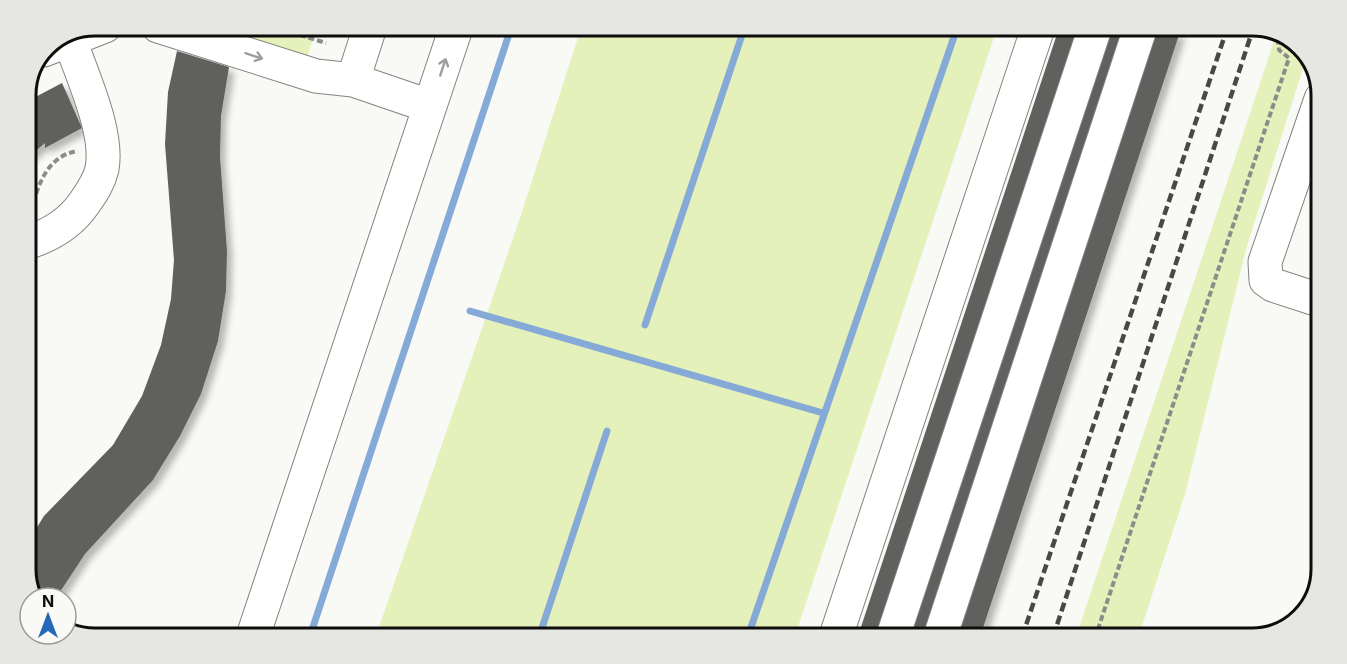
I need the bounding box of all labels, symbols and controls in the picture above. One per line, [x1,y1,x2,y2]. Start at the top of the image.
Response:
one-way arrow [244,52,263,63]
one-way arrow [438,58,449,77]
north arrow [18,586,78,646]
text: N [42,591,54,611]

